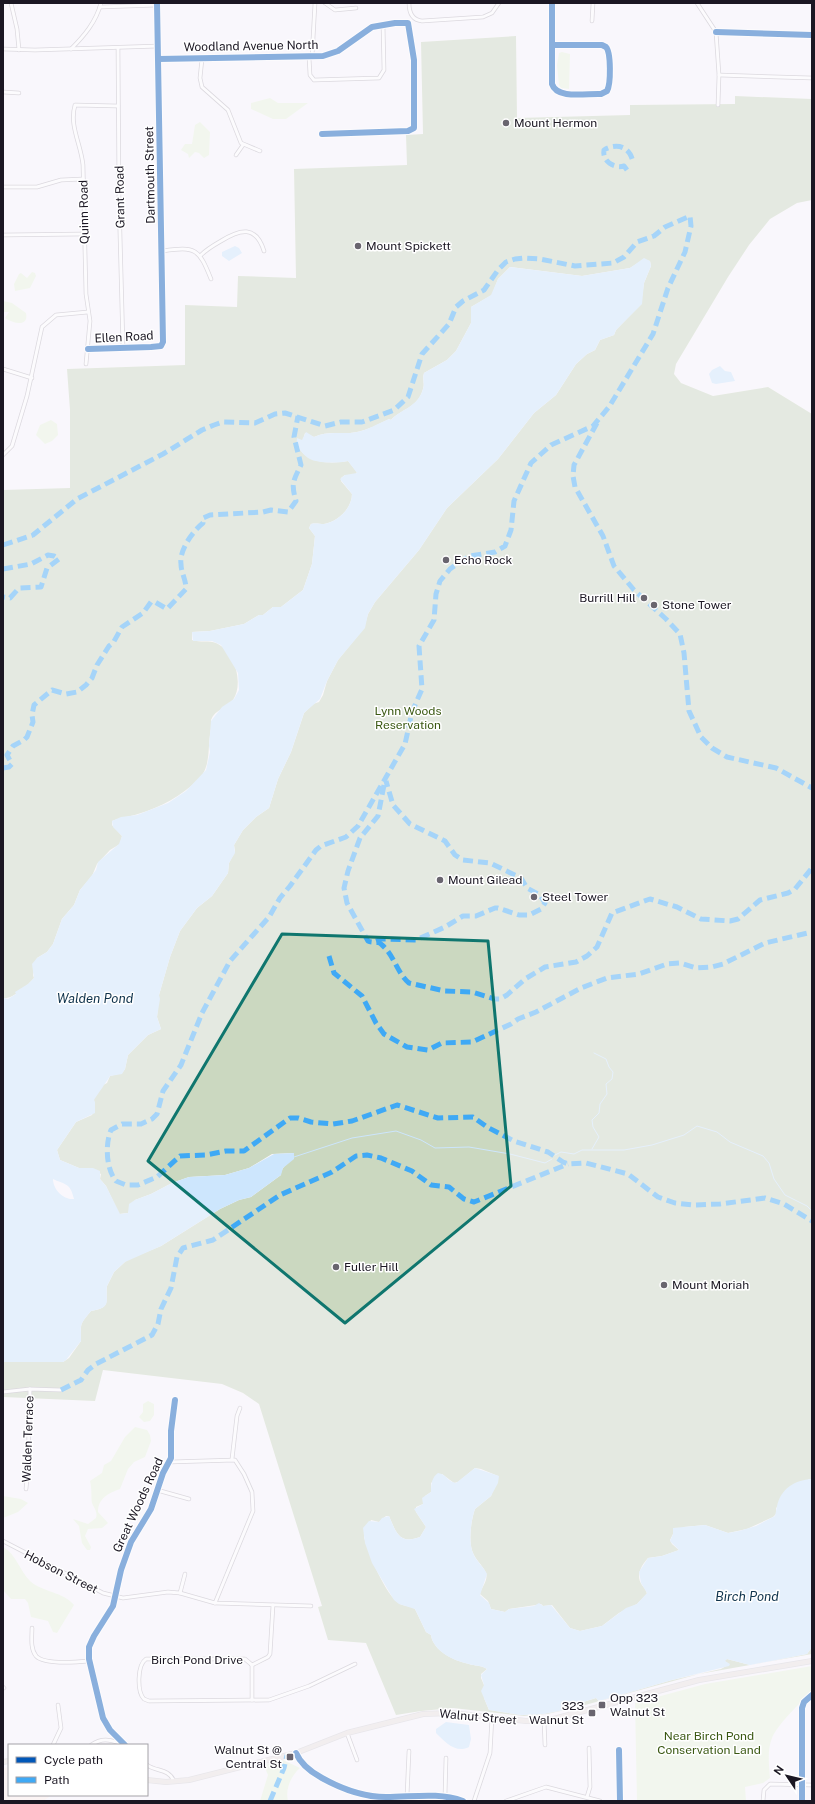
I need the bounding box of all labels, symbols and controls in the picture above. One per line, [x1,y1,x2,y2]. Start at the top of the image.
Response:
street label: Woodland Avenue North [183,38,319,54]
place label: Mount Hermon [514,116,597,130]
marker: Mount Hermon [501,118,511,128]
street label: Dartmouth Street [142,126,158,224]
street label: Grant Road [112,166,128,228]
street label: Quinn Road [76,180,92,244]
place label: Mount Spickett [366,239,451,253]
marker: Mount Spickett [353,241,363,251]
street label: Ellen Road [94,328,154,346]
place label: Echo Rock [454,553,512,567]
marker: Echo Rock [441,555,451,565]
place label: Burrill Hill [579,591,636,605]
marker: Burrill Hill [639,593,649,603]
place label: Stone Tower [662,598,732,612]
marker: Stone Tower [649,600,659,610]
park label: Lynn Woods Reservation [374,704,442,732]
place label: Mount Gilead [448,873,522,887]
marker: Mount Gilead [435,875,445,885]
place label: Steel Tower [542,890,608,904]
marker: Steel Tower [529,892,539,902]
water label: Walden Pond [57,991,134,1006]
place label: Fuller Hill [344,1260,399,1274]
marker: Fuller Hill [331,1262,341,1272]
place label: Mount Moriah [672,1278,749,1292]
marker: Mount Moriah [659,1280,669,1290]
street label: Walden Terrace [19,1395,37,1483]
street label: Great Woods Road [110,1455,166,1555]
street label: Hobson Street [22,1547,100,1597]
water label: Birch Pond [715,1589,779,1604]
street label: Birch Pond Drive [151,1653,243,1667]
place label: Opp 323 Walnut St [610,1691,665,1719]
place label: 323 Walnut St [529,1699,584,1727]
marker: Opp 323 Walnut St [597,1700,607,1710]
street label: Walnut Street [439,1707,518,1727]
marker: 323 Walnut St [587,1708,597,1718]
park label: Near Birch Pond Conservation Land [657,1729,761,1757]
place label: Walnut St @ Central St [214,1743,282,1771]
legend [8,1744,148,1796]
marker: Walnut St @ Central St [285,1752,295,1762]
text: Cycle path [44,1753,103,1767]
north arrow [767,1756,807,1796]
text: N [771,1763,786,1777]
text: Path [44,1773,70,1787]

